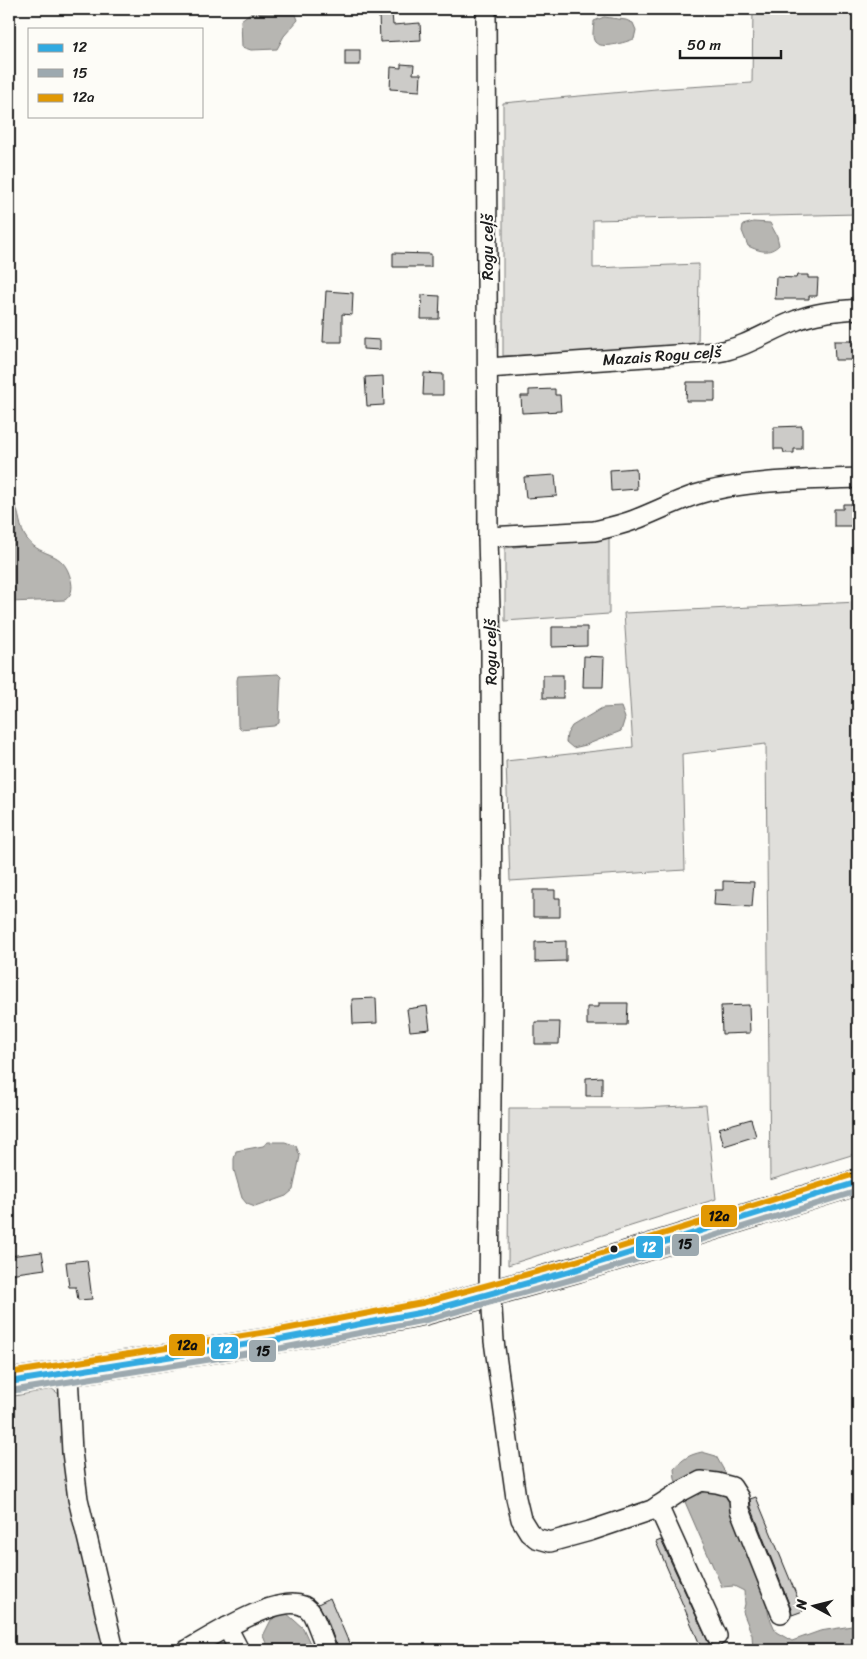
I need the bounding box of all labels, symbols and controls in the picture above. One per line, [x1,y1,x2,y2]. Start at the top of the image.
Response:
legend [28,28,202,118]
scale bar [680,28,781,60]
text: 50 m [687,32,722,58]
text: 12 [72,34,87,60]
text: 15 [72,60,88,86]
text: 12a [72,84,95,110]
street label: Rogu ceļš [473,212,502,280]
street label: Mazais Rogu ceļš [602,337,724,374]
street label: Rogu ceļš [475,617,506,685]
line badge: 12a [700,1204,738,1228]
text: 12a [708,1204,730,1229]
text: 15 [678,1232,693,1257]
line badge: 15 [671,1233,700,1257]
line badge: 12 [635,1235,664,1259]
text: 12 [642,1235,657,1260]
unlabelled marker [609,1244,619,1254]
line badge: 12a [168,1333,206,1357]
text: 12a [176,1333,198,1358]
line badge: 12 [210,1336,239,1360]
text: 12 [218,1336,233,1361]
line badge: 15 [248,1339,277,1363]
text: 15 [256,1339,271,1364]
north arrow [790,1582,840,1632]
text: N [788,1598,815,1612]

